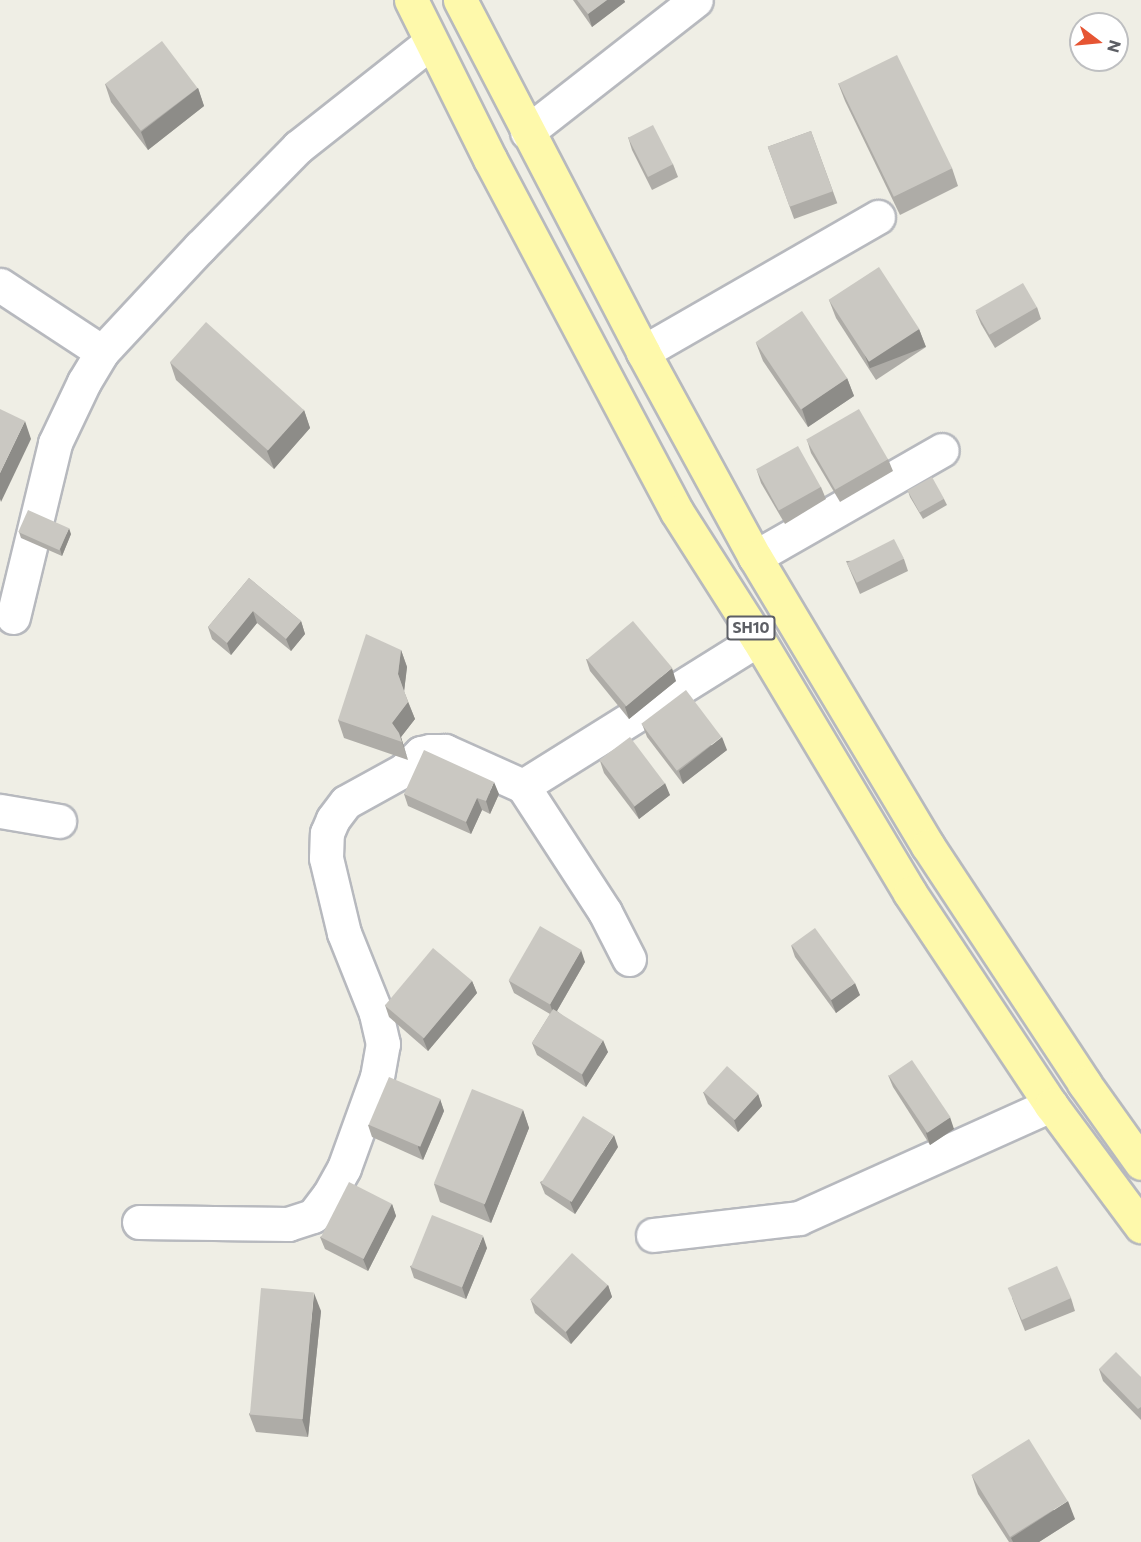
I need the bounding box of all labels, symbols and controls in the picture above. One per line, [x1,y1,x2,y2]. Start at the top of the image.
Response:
north arrow [1069,12,1129,72]
text: N [1104,38,1126,55]
road number: SH10 [726,616,777,640]

